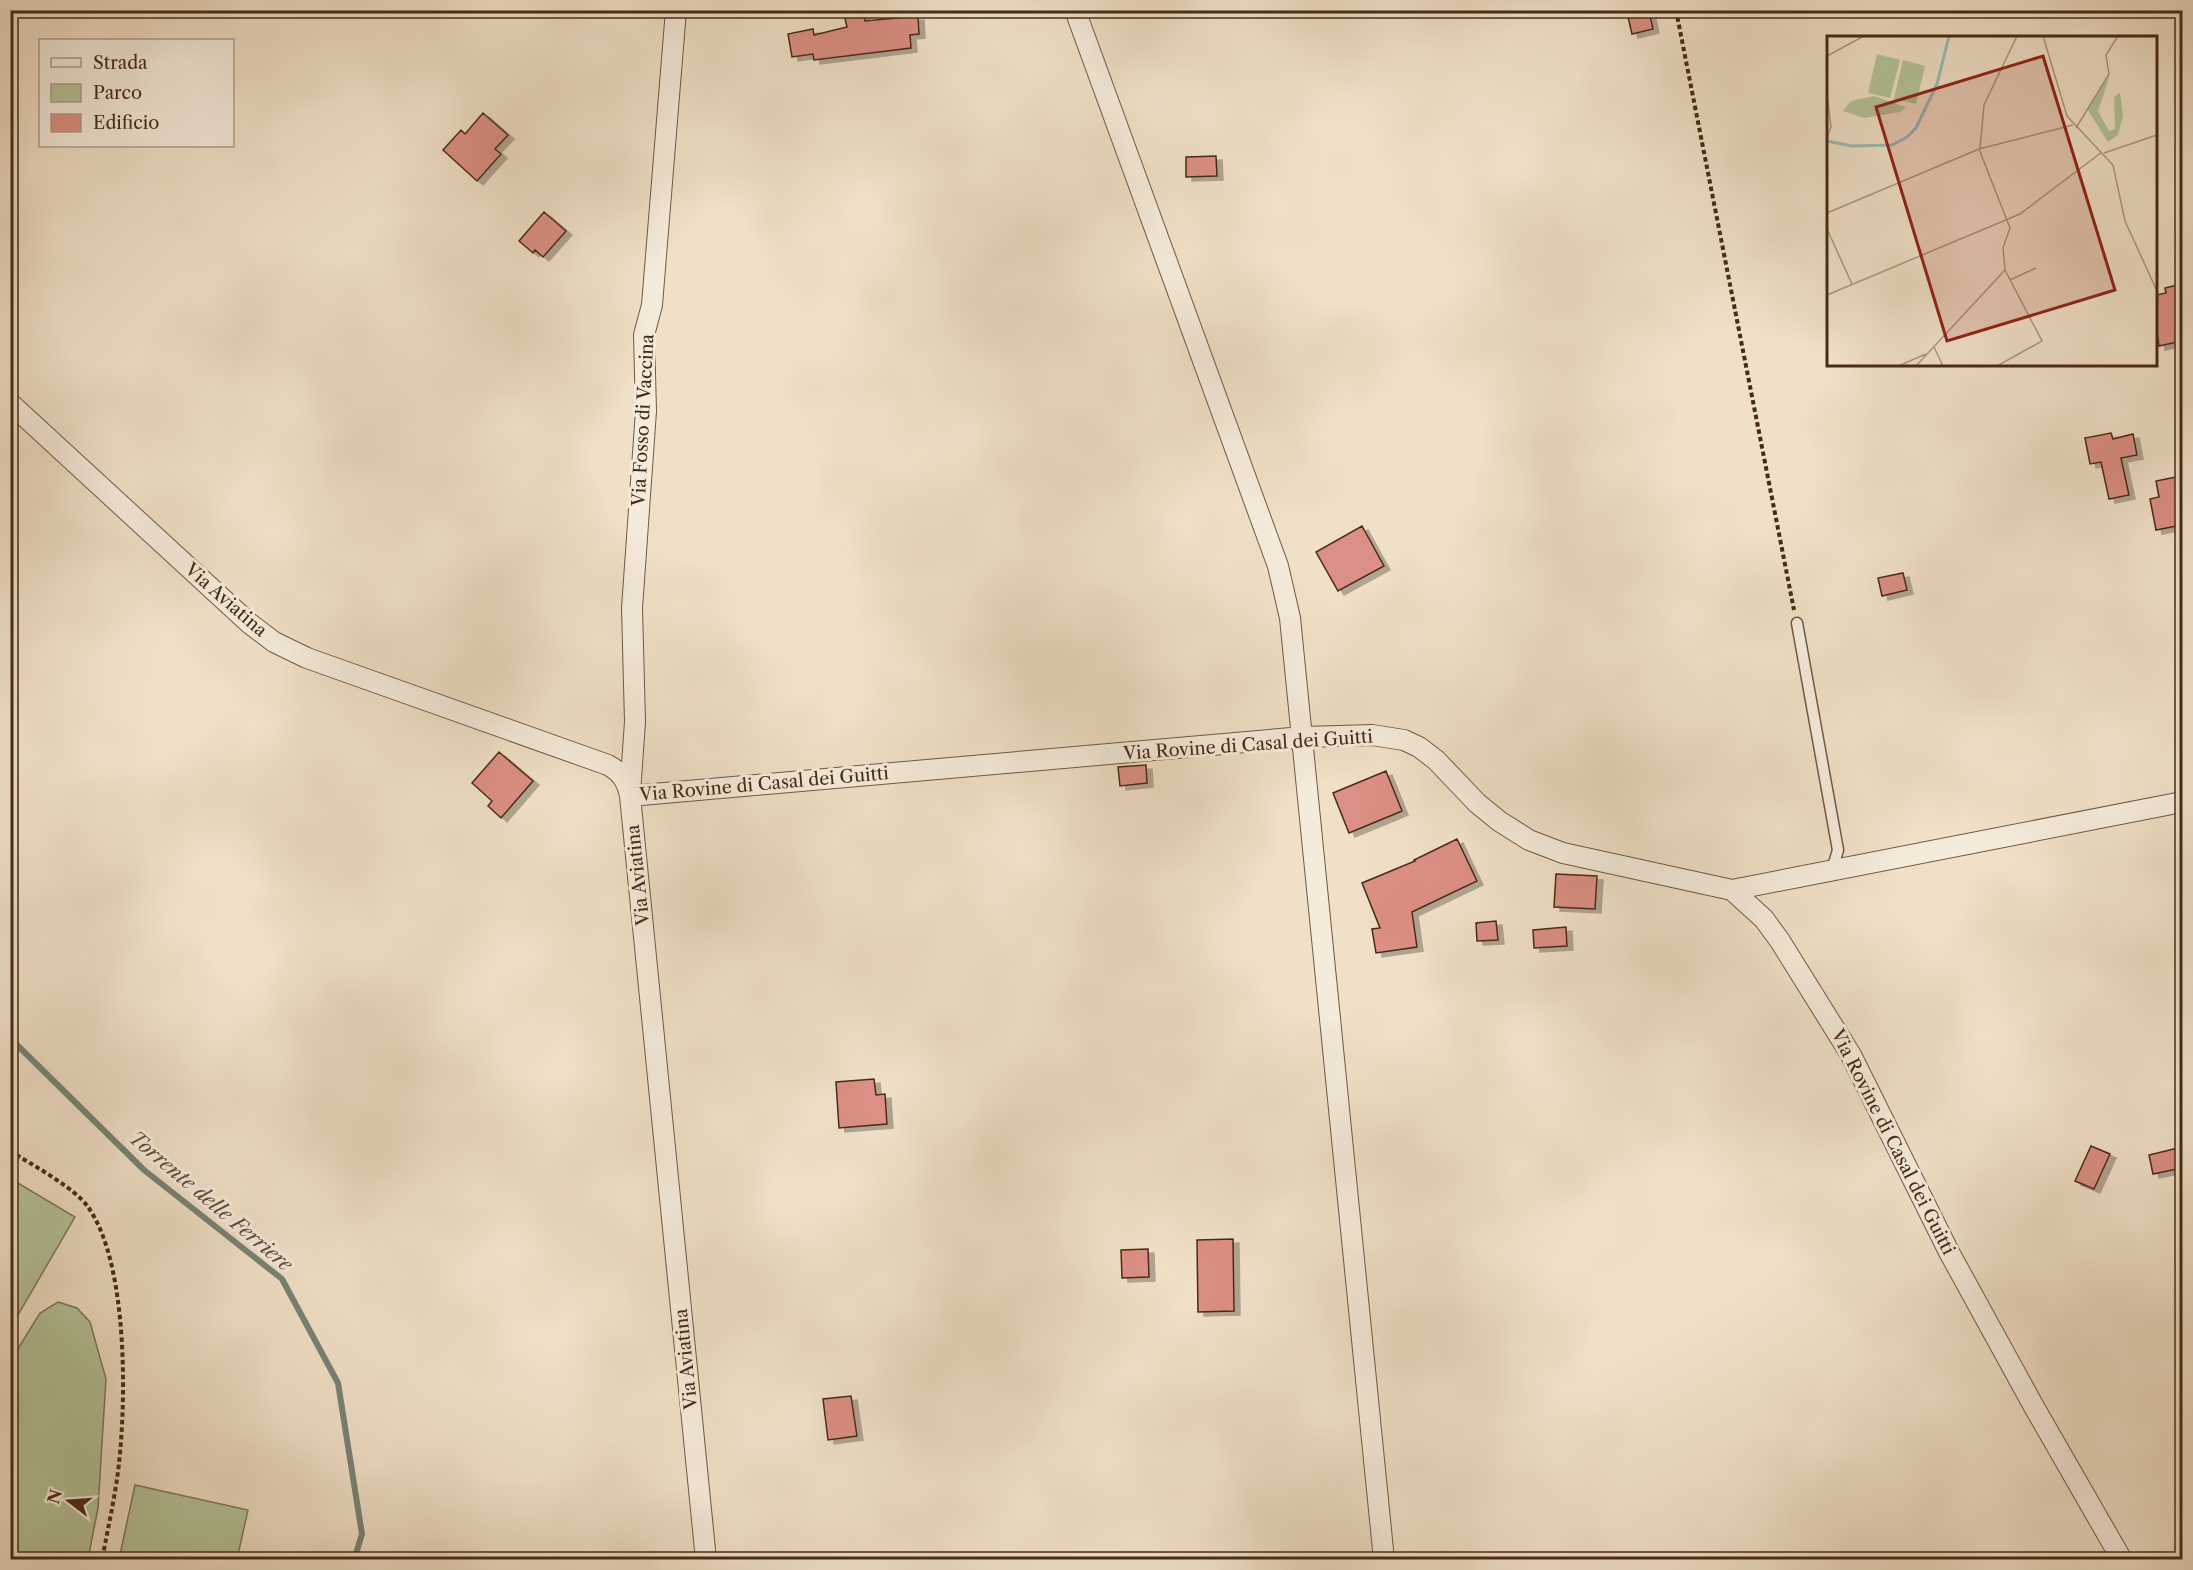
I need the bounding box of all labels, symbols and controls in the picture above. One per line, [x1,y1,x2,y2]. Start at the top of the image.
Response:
inset map [1827,36,2157,366]
legend [39,39,234,147]
text: Strada [93,52,148,74]
text: Parco [93,82,142,104]
text: Edificio [93,112,159,134]
street label: Via Fosso di Vaccina [627,333,659,508]
street label: Via Aviatina [180,558,272,642]
street label: Via Rovine di Casal dei Guitti [1121,725,1374,765]
street label: Via Rovine di Casal dei Guitti [637,762,890,806]
street label: Via Aviatina [622,823,654,928]
street label: Via Rovine di Casal dei Guitti [1826,1025,1960,1259]
water label: Torrente delle Ferriere [125,1126,298,1277]
street label: Via Aviatina [670,1307,702,1412]
north arrow [39,1471,99,1531]
text: N [43,1487,66,1506]

